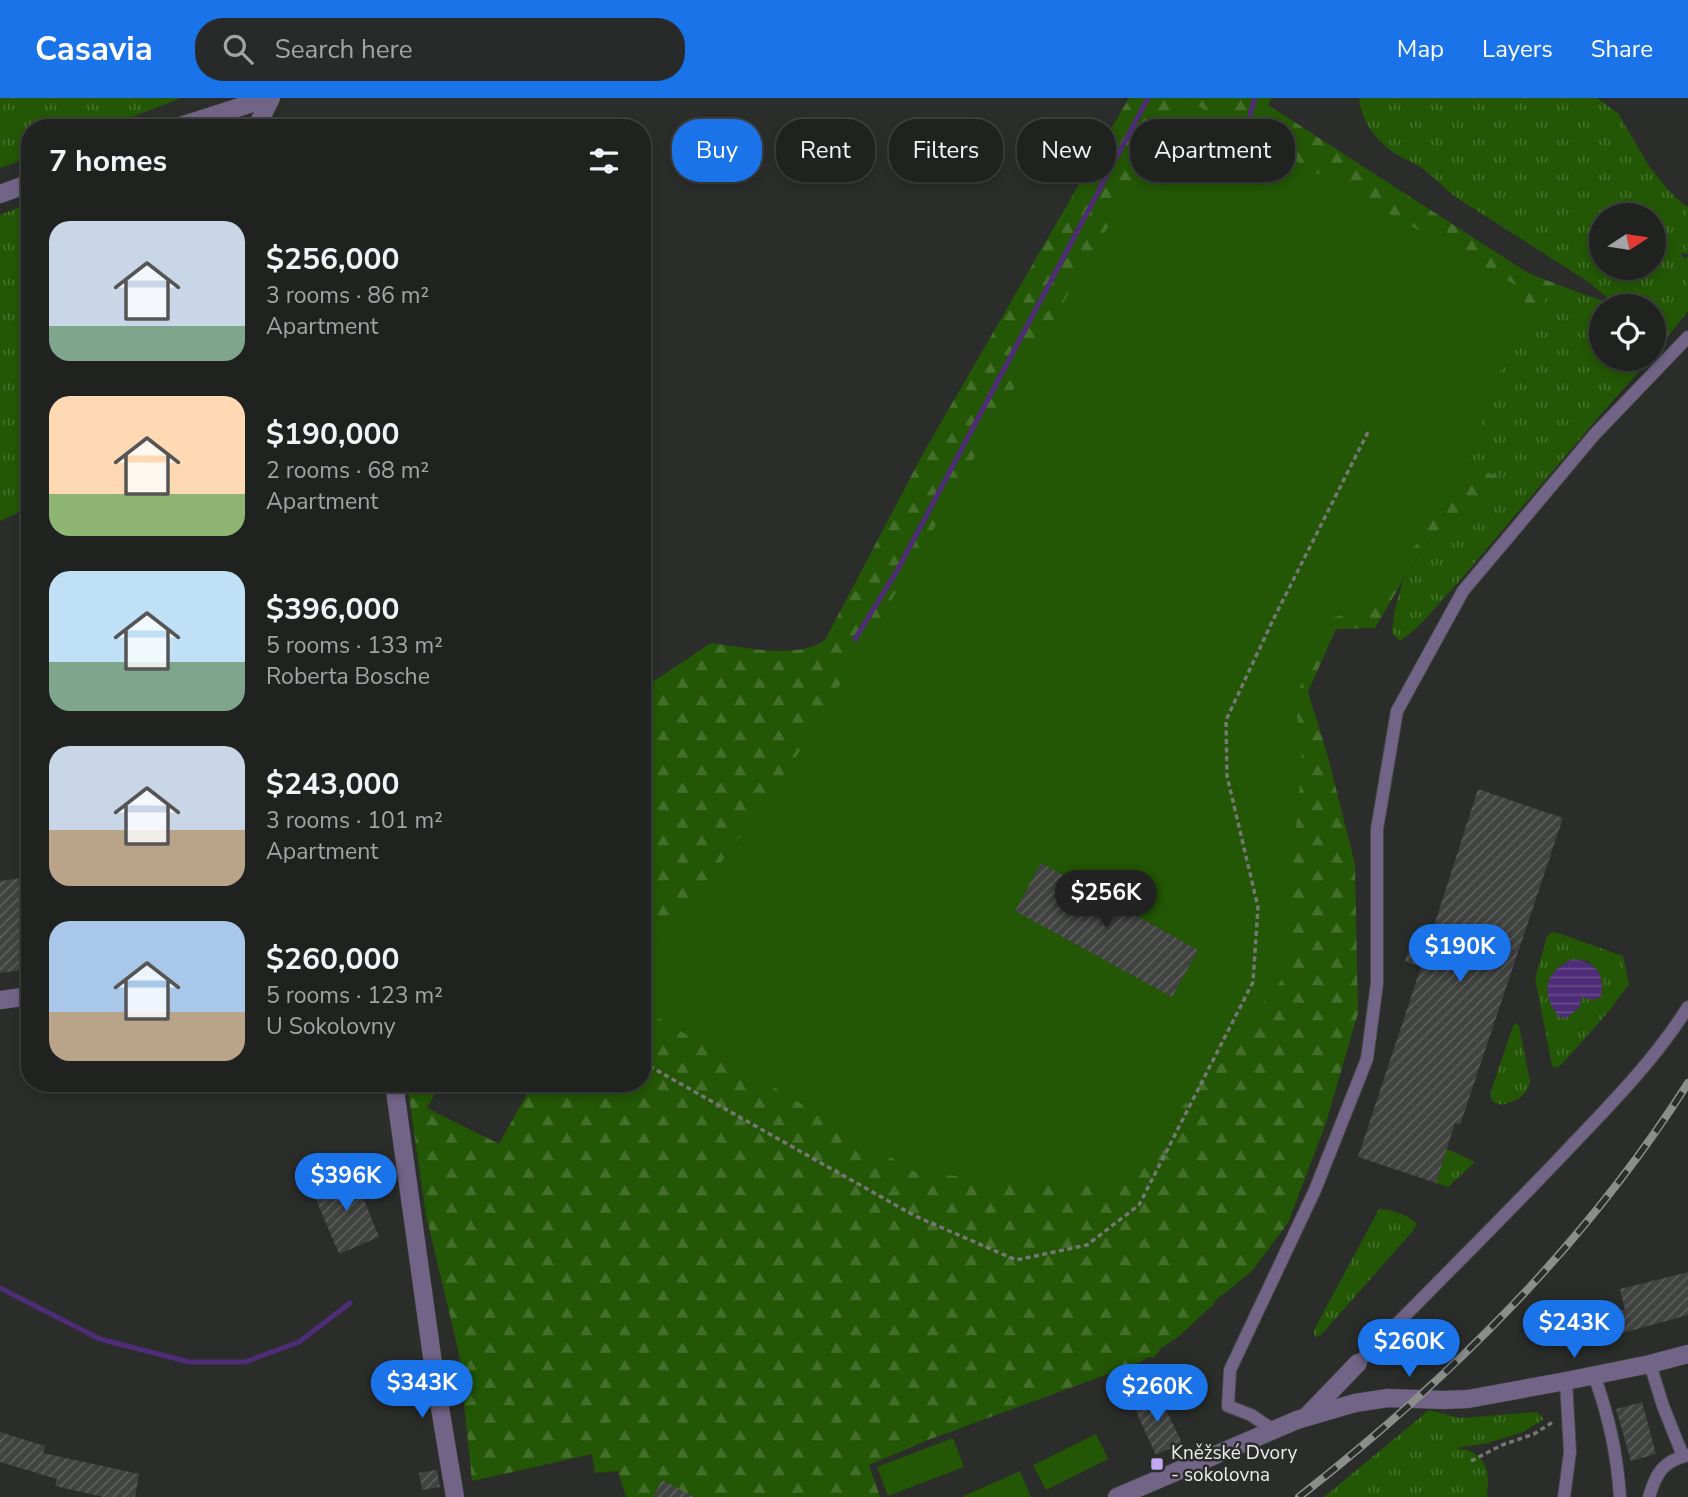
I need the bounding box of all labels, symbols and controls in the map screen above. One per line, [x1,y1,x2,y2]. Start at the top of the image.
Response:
search box [195,18,685,81]
text: Casavia [35,27,153,72]
icon: search [219,30,257,68]
text: Search here [275,32,413,67]
text: Map [1397,33,1444,65]
text: Layers [1482,33,1553,65]
text: Share [1591,33,1653,65]
chip: Buy [672,119,762,182]
chip: Rent [776,119,875,182]
chip: Filters [889,119,1003,182]
chip: New [1017,119,1116,182]
chip: Apartment [1130,119,1295,182]
text: 7 homes [49,141,167,182]
icon: filters [585,142,623,180]
north arrow [1589,203,1666,280]
map controls [1589,203,1666,371]
text: $256,000 [266,239,399,280]
icon: home [105,249,189,333]
text: 3 rooms · 86 m² [266,280,429,311]
button: locate [1589,294,1666,371]
text: Apartment [266,311,378,342]
text: $190,000 [266,414,399,455]
icon: home [105,424,189,508]
text: 2 rooms · 68 m² [266,455,429,486]
text: Apartment [266,486,378,517]
text: $396,000 [266,589,399,630]
icon: home [105,599,189,683]
text: 5 rooms · 133 m² [266,630,443,661]
text: Roberta Bosche [266,661,430,692]
text: $243,000 [266,764,399,805]
icon: home [105,774,189,858]
text: 3 rooms · 101 m² [266,805,443,836]
text: Apartment [266,836,378,867]
pin: $256K [1057,870,1155,930]
text: $256K [1071,877,1141,908]
pin: $190K [1411,924,1509,984]
text: $190K [1425,931,1495,962]
text: $260,000 [266,939,399,980]
icon: home [105,949,189,1033]
text: 5 rooms · 123 m² [266,980,443,1011]
text: U Sokolovny [266,1011,396,1042]
pin: $396K [297,1154,395,1213]
text: $396K [311,1160,381,1191]
pin: $243K [1525,1300,1623,1360]
text: $243K [1539,1307,1609,1338]
pin: $260K [1360,1320,1458,1379]
text: $260K [1374,1326,1444,1357]
pin: $343K [373,1360,471,1420]
pin: $260K [1108,1364,1206,1424]
text: $343K [387,1367,457,1398]
text: $260K [1122,1371,1192,1402]
place label: Kněžské Dvory - sokolovna [1171,1440,1298,1488]
marker: Kněžské Dvory - sokolovna [1149,1456,1165,1472]

